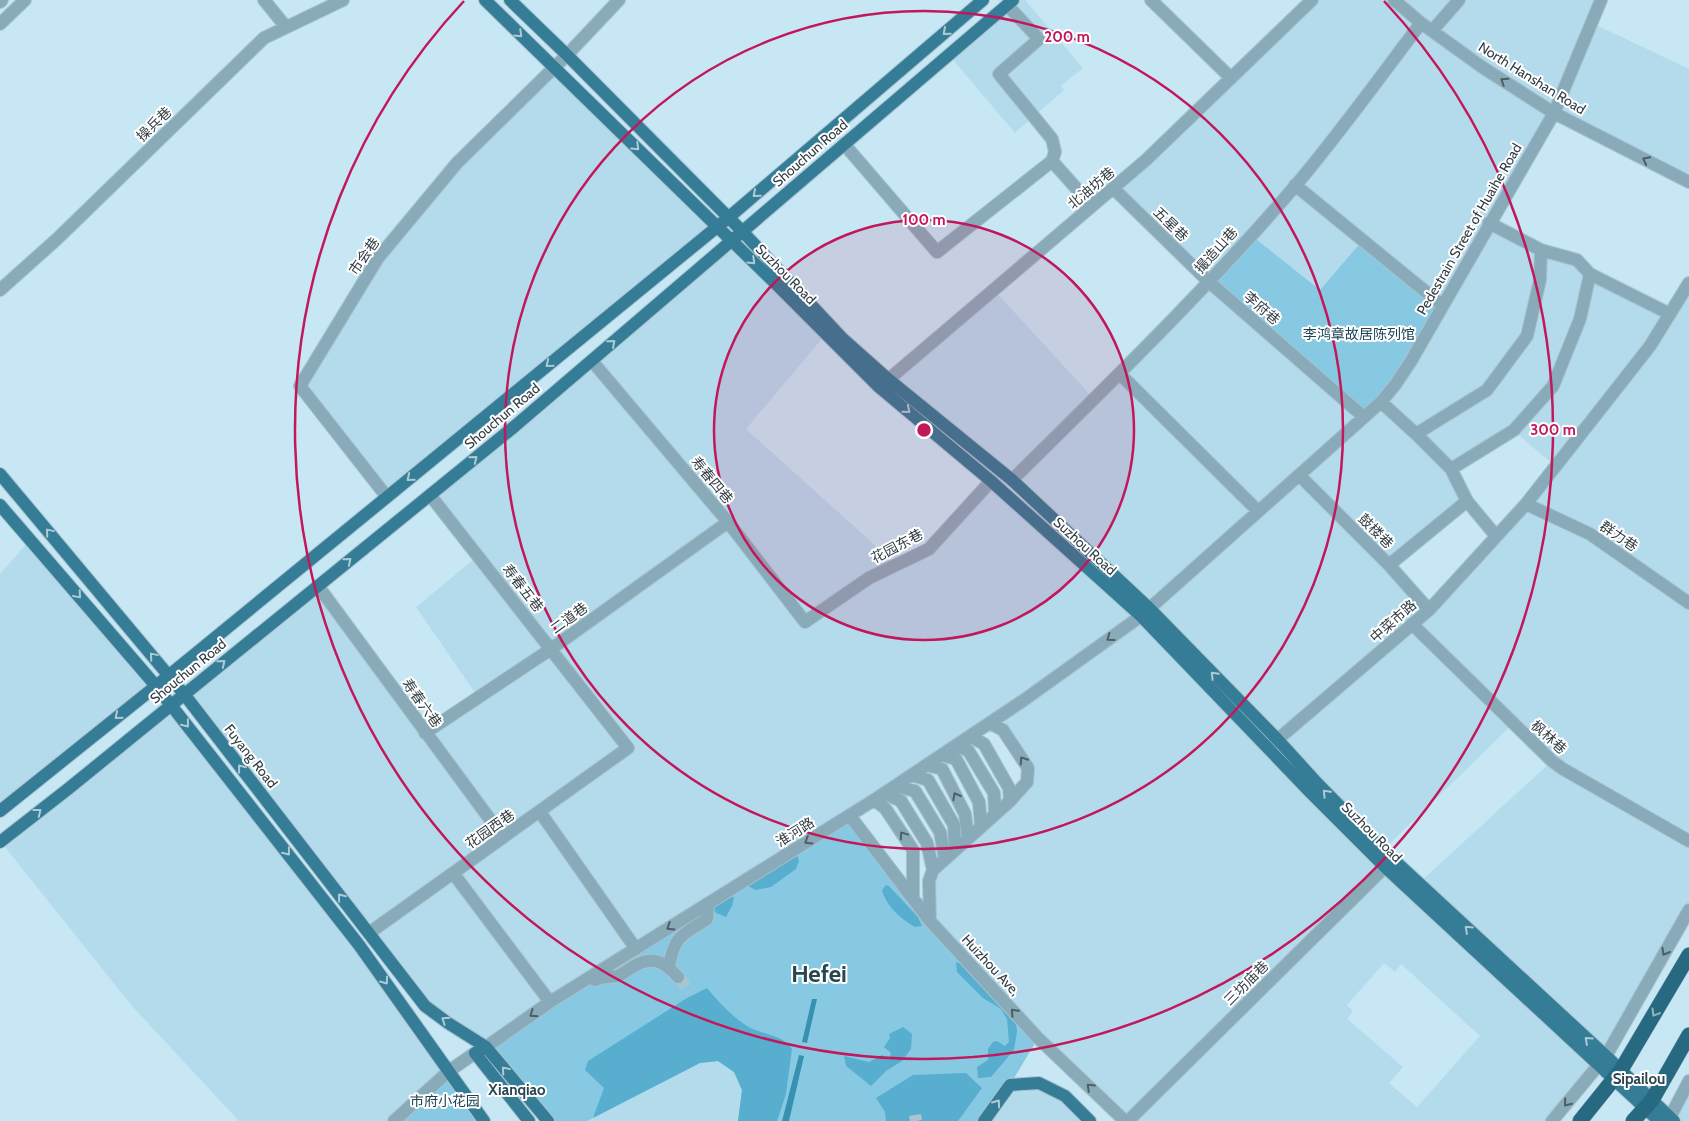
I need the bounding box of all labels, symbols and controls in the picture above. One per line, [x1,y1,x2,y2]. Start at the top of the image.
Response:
one-way arrow [942,26,951,35]
one-way arrow [514,28,523,37]
text: 200 m [1044,28,1090,46]
street label: North Hanshan Road [1475,38,1589,118]
one-way arrow [1500,78,1509,87]
street label: 操兵巷 [133,103,175,145]
street label: Shouchun Road [769,116,851,190]
street label: Pedestrain Street of Huaihe Road [1412,140,1526,318]
one-way arrow [630,142,639,151]
one-way arrow [1642,156,1651,166]
street label: 北油坊巷 [1064,163,1118,213]
one-way arrow [752,189,761,198]
street label: 五星巷 [1150,203,1192,245]
text: 100 m [902,211,946,229]
street label: 撮造山巷 [1191,223,1241,277]
street label: 市会巷 [345,234,383,278]
street label: Suzhou Road [752,240,820,308]
one-way arrow [746,255,755,264]
street label: 李府巷 [1240,287,1284,329]
park label: 李鸿章故居陈列馆 [1303,325,1415,343]
one-way arrow [606,340,615,349]
one-way arrow [546,359,555,367]
street label: Shouchun Road [460,379,544,453]
one-way arrow [901,405,910,414]
centre of rings [915,421,933,439]
text: 300 m [1530,421,1576,439]
street label: 寿春四巷 [687,453,737,507]
one-way arrow [469,455,478,464]
one-way arrow [407,473,416,481]
street label: 鼓楼巷 [1355,510,1397,552]
street label: Suzhou Road [1050,513,1120,579]
street label: 群力巷 [1597,517,1641,555]
street label: 花园东巷 [868,525,926,567]
one-way arrow [46,529,54,538]
one-way arrow [342,559,351,567]
street label: 寿春五巷 [499,560,547,616]
one-way arrow [72,589,80,598]
street label: 中菜市路 [1366,596,1420,646]
street label: 二道巷 [547,598,591,638]
one-way arrow [1107,632,1116,641]
street label: Shouchun Road [146,635,230,707]
one-way arrow [149,653,158,662]
one-way arrow [216,661,225,669]
one-way arrow [1211,672,1220,681]
street label: 寿春六巷 [398,675,446,731]
one-way arrow [115,711,124,719]
street label: 枫林巷 [1527,716,1571,758]
one-way arrow [181,718,189,727]
street label: Fuyang Road [220,720,282,792]
one-way arrow [1019,757,1029,766]
one-way arrow [238,764,247,774]
one-way arrow [1323,789,1332,798]
one-way arrow [952,792,962,801]
street label: Suzhou Road [1338,798,1406,866]
street label: 花园西巷 [462,806,518,852]
one-way arrow [33,809,42,818]
street label: 淮河路 [772,813,818,851]
one-way arrow [900,831,909,841]
one-way arrow [805,835,814,845]
one-way arrow [281,846,289,855]
one-way arrow [337,893,346,902]
one-way arrow [667,921,676,931]
one-way arrow [1465,926,1474,935]
street label: Huizhou Ave, [958,931,1024,999]
one-way arrow [1661,947,1671,956]
street label: 三坊庙巷 [1220,957,1272,1009]
district label: Hefei [791,959,847,988]
one-way arrow [379,975,388,985]
one-way arrow [1652,1007,1662,1016]
one-way arrow [529,1008,539,1017]
one-way arrow [1011,1008,1020,1017]
one-way arrow [441,1017,450,1026]
one-way arrow [1585,1036,1594,1045]
one-way arrow [502,1067,511,1076]
district label: Sipailou [1613,1070,1665,1088]
district label: Xianqiao [487,1081,546,1099]
one-way arrow [1086,1084,1095,1093]
park label: 市府小花园 [410,1092,480,1110]
one-way arrow [1565,1097,1573,1106]
one-way arrow [991,1099,1000,1109]

